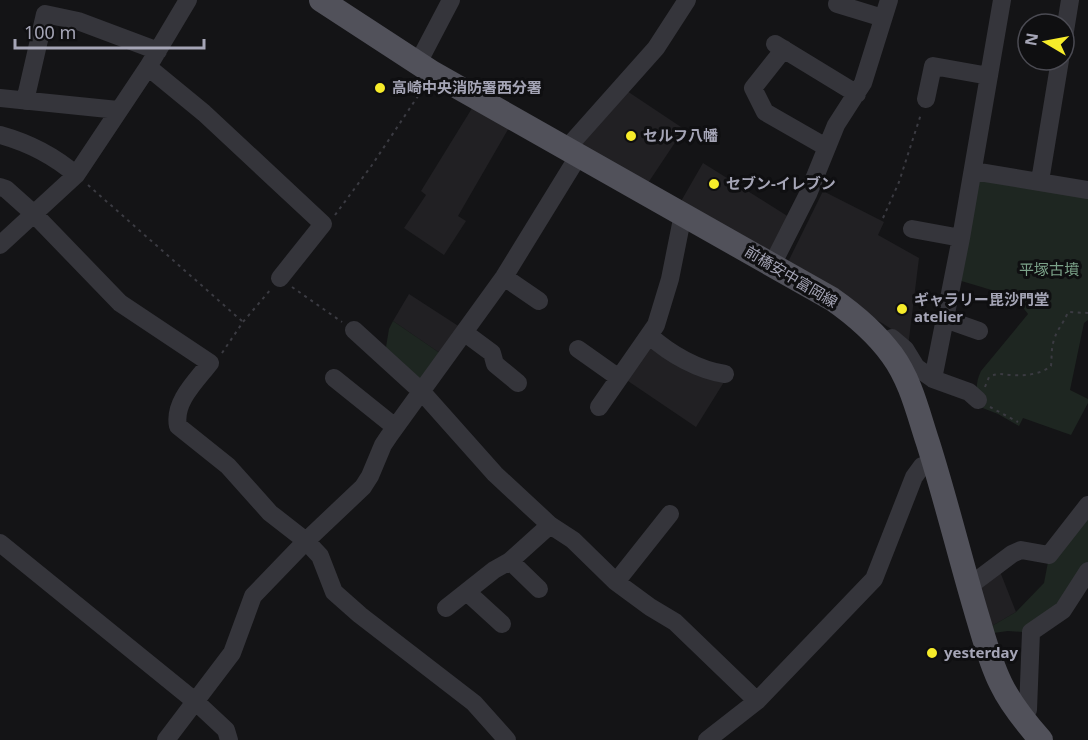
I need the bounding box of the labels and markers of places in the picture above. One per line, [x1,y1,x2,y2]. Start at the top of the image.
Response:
place label: 高崎中央消防署西分署 [392,77,542,97]
marker: 高崎中央消防署西分署 [373,81,387,95]
place label: セルフ八幡 [643,125,718,145]
marker: セルフ八幡 [624,129,638,143]
place label: セブン-イレブン [726,173,836,193]
marker: セブン-イレブン [707,177,721,191]
place label: ギャラリー毘沙門堂 atelier [914,289,1049,326]
marker: ギャラリー毘沙門堂 atelier [895,302,909,316]
place label: yesterday [944,642,1018,662]
marker: yesterday [925,646,939,660]

